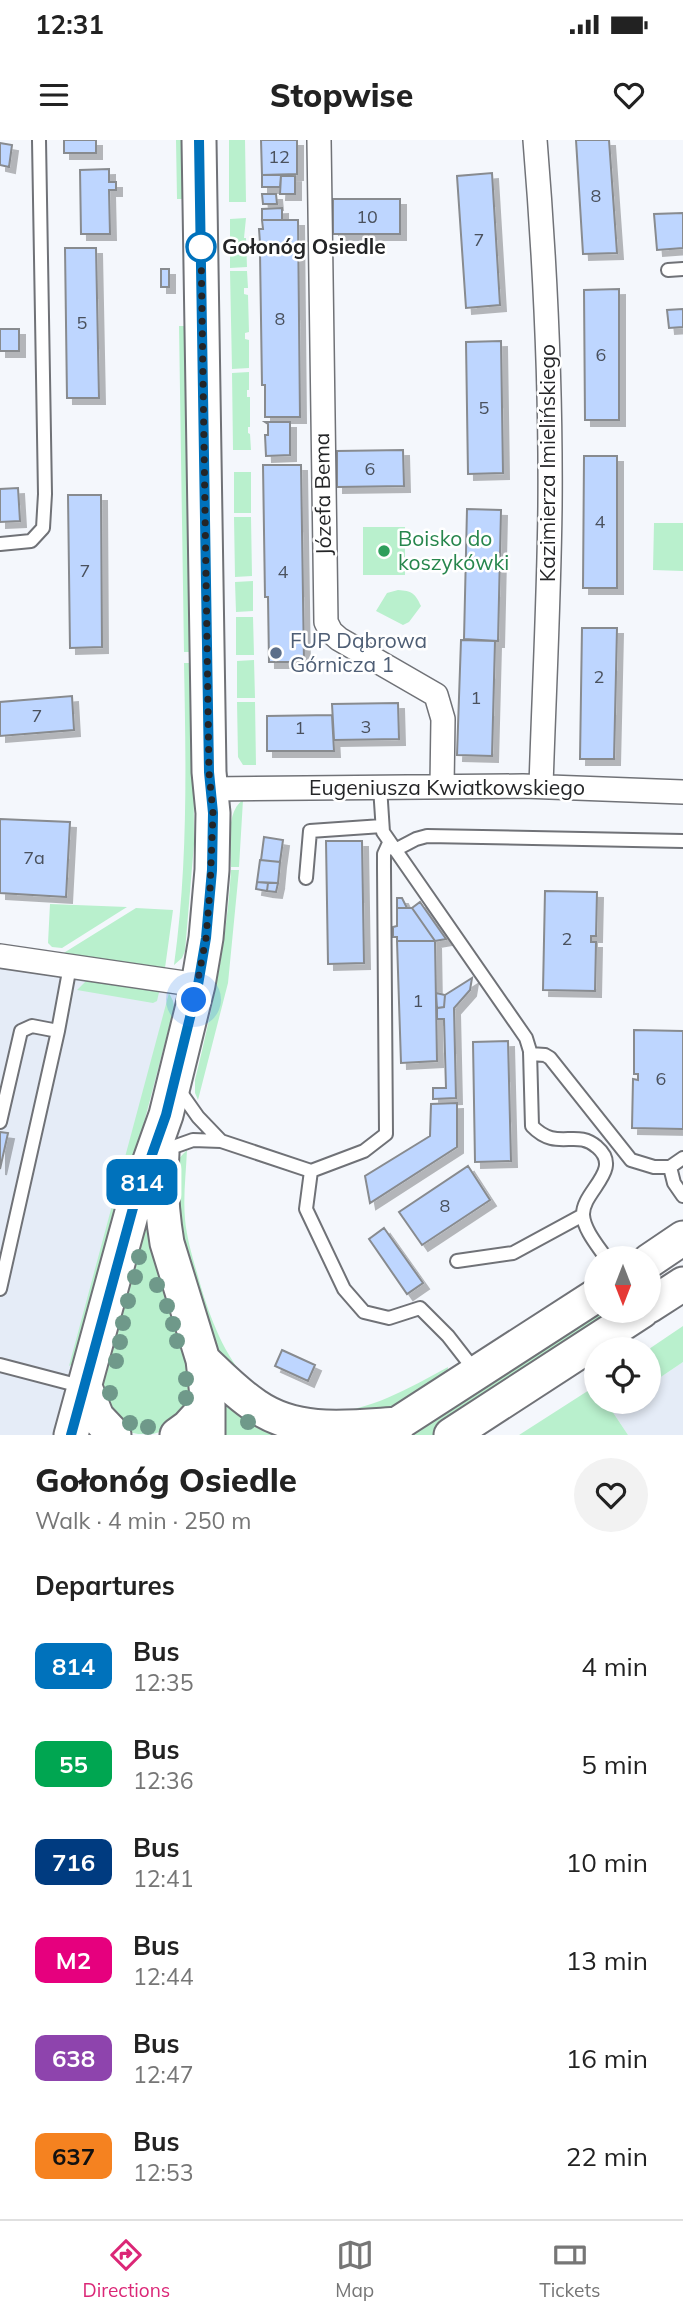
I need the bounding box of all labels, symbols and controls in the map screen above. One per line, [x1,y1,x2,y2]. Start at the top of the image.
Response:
text: 12:31 [35,8,104,41]
text: Stopwise [270,75,413,115]
icon: menu [35,76,73,114]
icon: heart [610,76,648,114]
house number: 12 [268,145,290,168]
house number: 8 [591,184,601,207]
house number: 10 [356,205,378,228]
house number: 7 [474,228,484,251]
marker: Gołonóg Osiedle [186,232,216,262]
place label: Gołonóg Osiedle [222,233,386,259]
house number: 8 [275,307,285,330]
house number: 5 [77,311,88,334]
house number: 6 [596,343,606,366]
street label: Kazimierza Imielińskiego [534,344,560,582]
house number: 5 [479,396,490,419]
street label: Józefa Bema [308,432,336,556]
house number: 6 [365,457,375,480]
house number: 4 [595,510,606,533]
place label: Boisko do koszykówki [398,525,509,575]
marker: Boisko do koszykówki [376,543,392,559]
house number: 7 [80,559,90,582]
house number: 4 [278,560,289,583]
place label: FUP Dąbrowa Górnicza 1 [290,627,427,677]
marker: FUP Dąbrowa Górnicza 1 [268,645,284,661]
house number: 2 [594,665,604,688]
house number: 1 [471,686,481,709]
house number: 7 [32,704,42,727]
house number: 3 [361,715,371,738]
house number: 1 [295,716,305,739]
street label: Eugeniusza Kwiatkowskiego [309,774,585,800]
house number: 7a [23,846,45,869]
house number: 2 [562,927,572,950]
your location [176,982,211,1017]
house number: 1 [413,989,423,1012]
house number: 6 [656,1067,666,1090]
line badge: 814 [102,1159,182,1205]
text: 814 [120,1167,164,1197]
house number: 8 [440,1194,450,1217]
north arrow [584,1246,662,1323]
map controls [584,1246,661,1414]
button: locate [584,1337,661,1414]
button: heart [574,1458,648,1532]
text: Gołonóg Osiedle [35,1459,297,1500]
text: Walk · 4 min · 250 m [35,1506,252,1535]
text: Departures [35,1569,175,1602]
text: Bus [133,1635,179,1668]
text: 4 min [581,1650,648,1683]
text: 814 [52,1651,95,1681]
text: 12:35 [133,1668,193,1697]
text: Bus [133,1733,179,1766]
text: 5 min [581,1748,648,1781]
text: 55 [59,1749,88,1779]
text: 12:36 [133,1766,193,1795]
text: Bus [133,1831,179,1864]
text: 10 min [566,1846,648,1879]
text: 716 [52,1847,95,1877]
text: 12:41 [133,1864,193,1893]
text: Bus [133,1929,179,1962]
text: 13 min [566,1944,648,1977]
text: M2 [56,1945,91,1975]
text: 12:44 [133,1962,193,1991]
text: Bus [133,2027,179,2060]
text: 16 min [566,2042,648,2075]
text: 638 [52,2043,95,2073]
text: 12:47 [133,2060,193,2089]
text: Bus [133,2125,179,2158]
text: 22 min [566,2140,648,2173]
text: 637 [52,2141,95,2171]
text: 12:53 [133,2158,193,2187]
tab: Directions [82,2236,170,2302]
tab: Map [335,2236,374,2302]
tab: Tickets [539,2236,601,2302]

